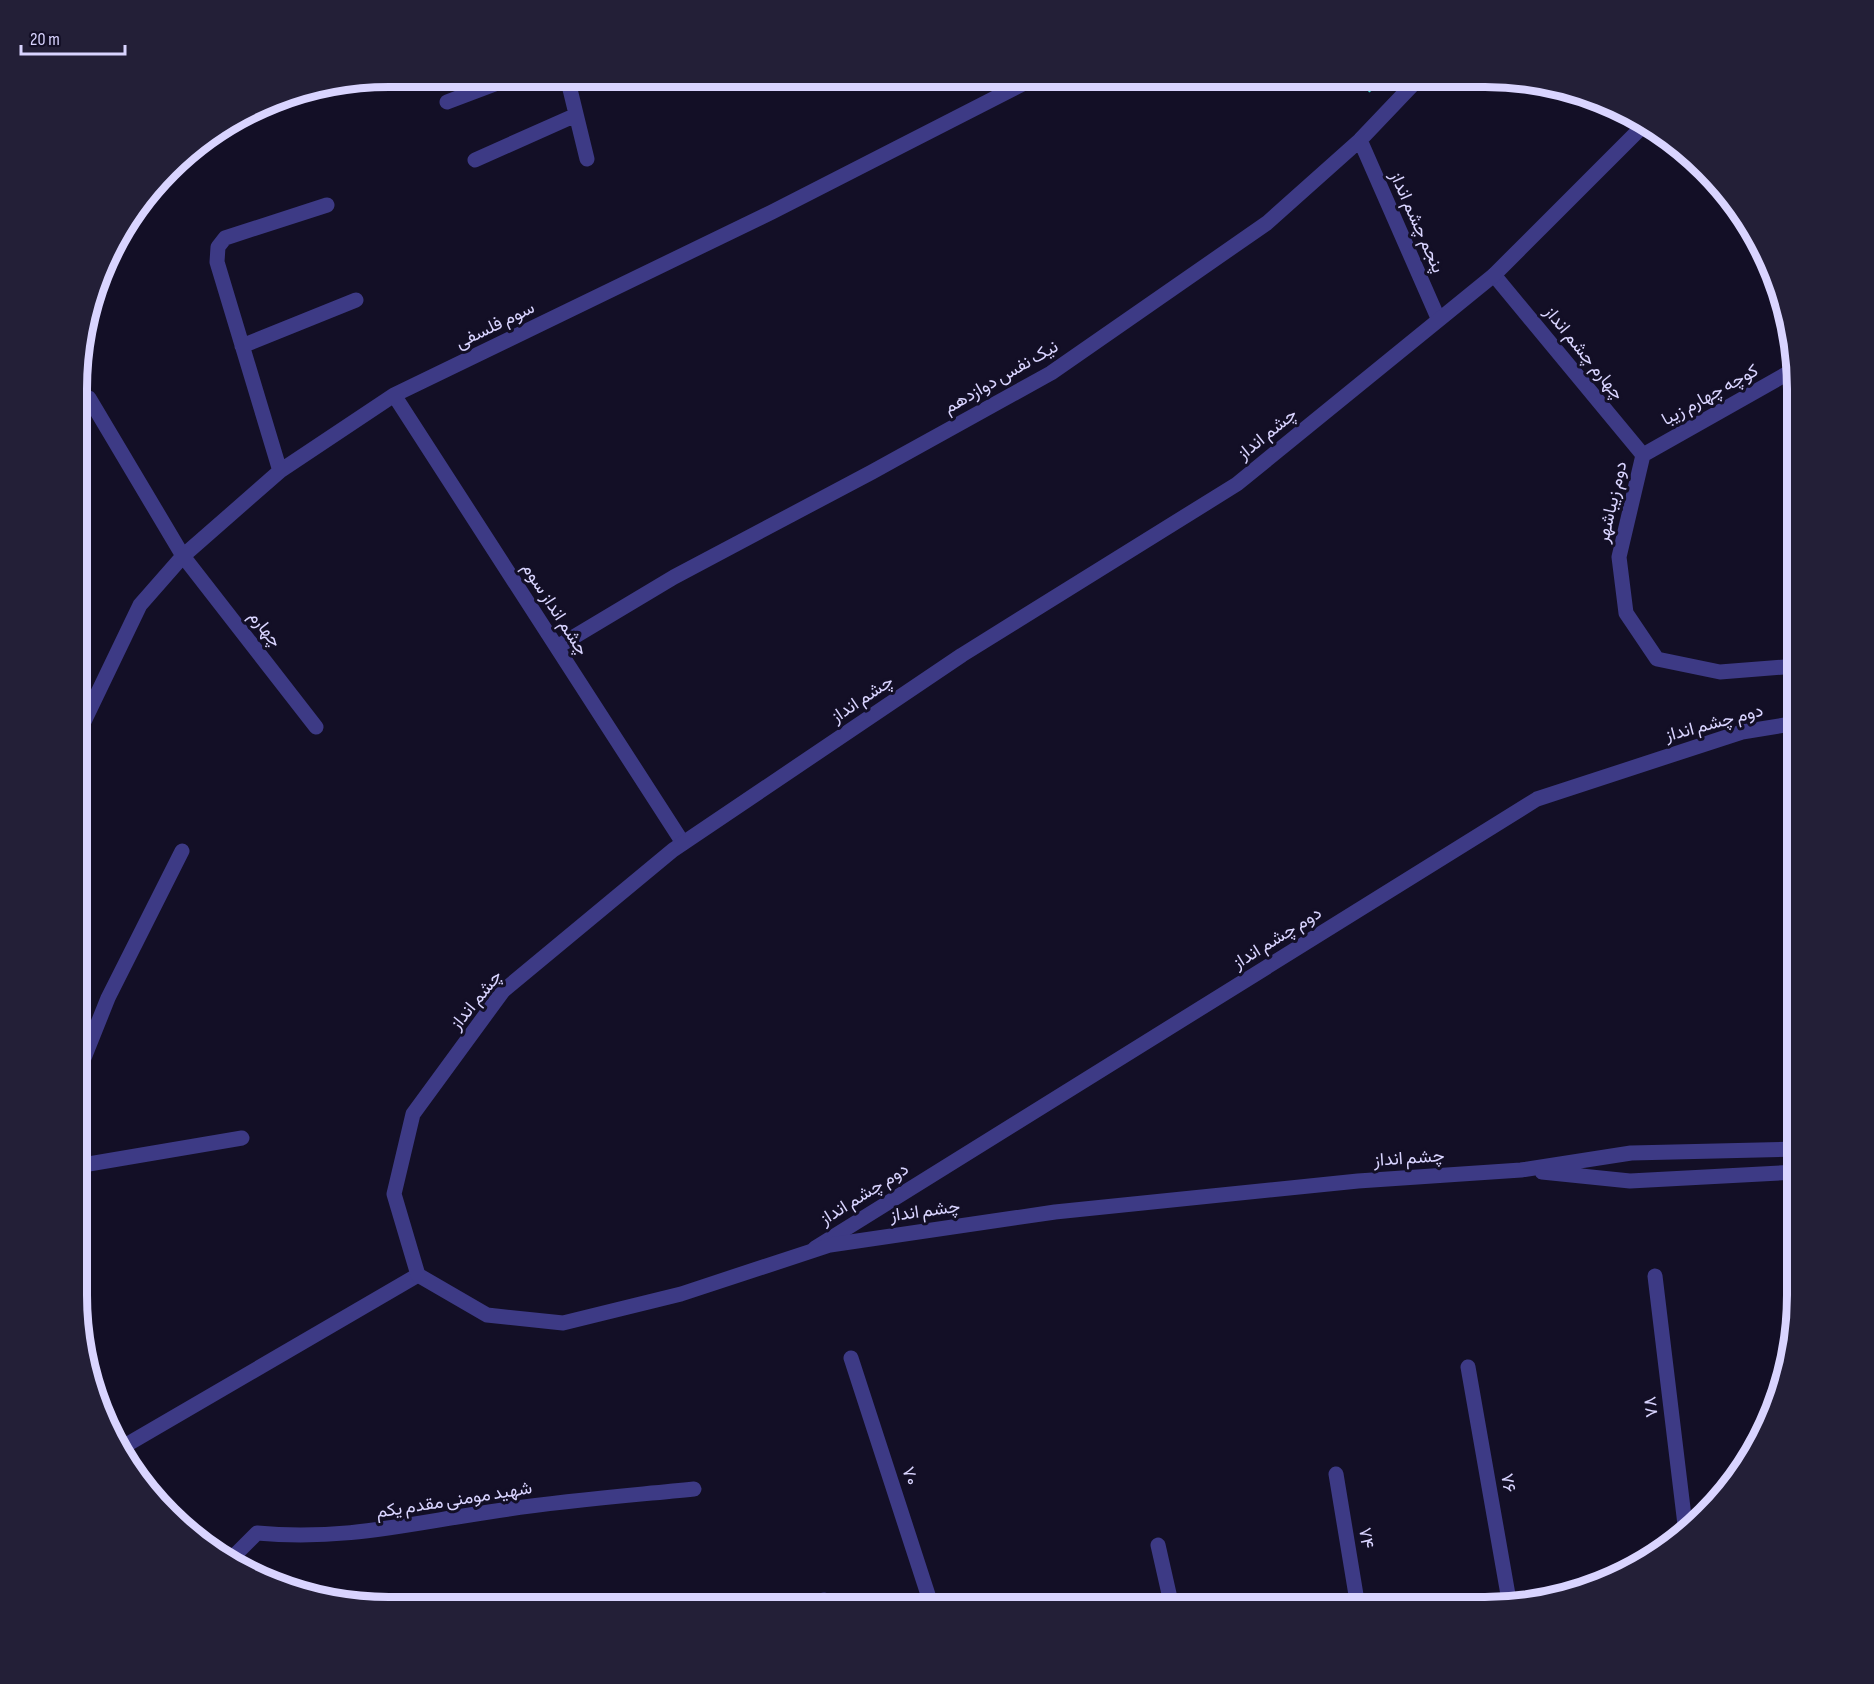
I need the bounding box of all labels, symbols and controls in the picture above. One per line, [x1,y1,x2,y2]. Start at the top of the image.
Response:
scale bar [21,18,124,56]
text: 20 m [30,29,60,50]
street label: پنجم چشم انداز [1384,167,1449,276]
street label: سوم فلسفی [452,297,538,354]
street label: چهارم چشم انداز [1538,301,1628,405]
street label: نیک نفس دوازدهم [940,336,1063,419]
street label: کوچه چهارم زیبا [1658,360,1762,431]
street label: چشم انداز [1232,404,1302,466]
street label: دوم زیباشهر [1592,459,1633,546]
street label: چشم انداز سوم [516,559,593,660]
street label: چهارم [243,606,286,652]
street label: چشم انداز [826,671,898,729]
street label: دوم چشم انداز [1662,700,1766,747]
street label: دوم چشم انداز [1228,902,1326,975]
street label: چشم انداز [445,966,507,1036]
street label: چشم انداز [1372,1145,1445,1172]
street label: دوم چشم انداز [815,1158,913,1231]
street label: چشم انداز [888,1196,962,1227]
street label: ۷۸ [1639,1395,1663,1419]
street label: ۷۰ [897,1464,923,1488]
street label: ۷۶ [1496,1472,1520,1495]
street label: شهید مومنی مقدم یکم [374,1477,534,1524]
street label: ۷۴ [1354,1526,1378,1550]

